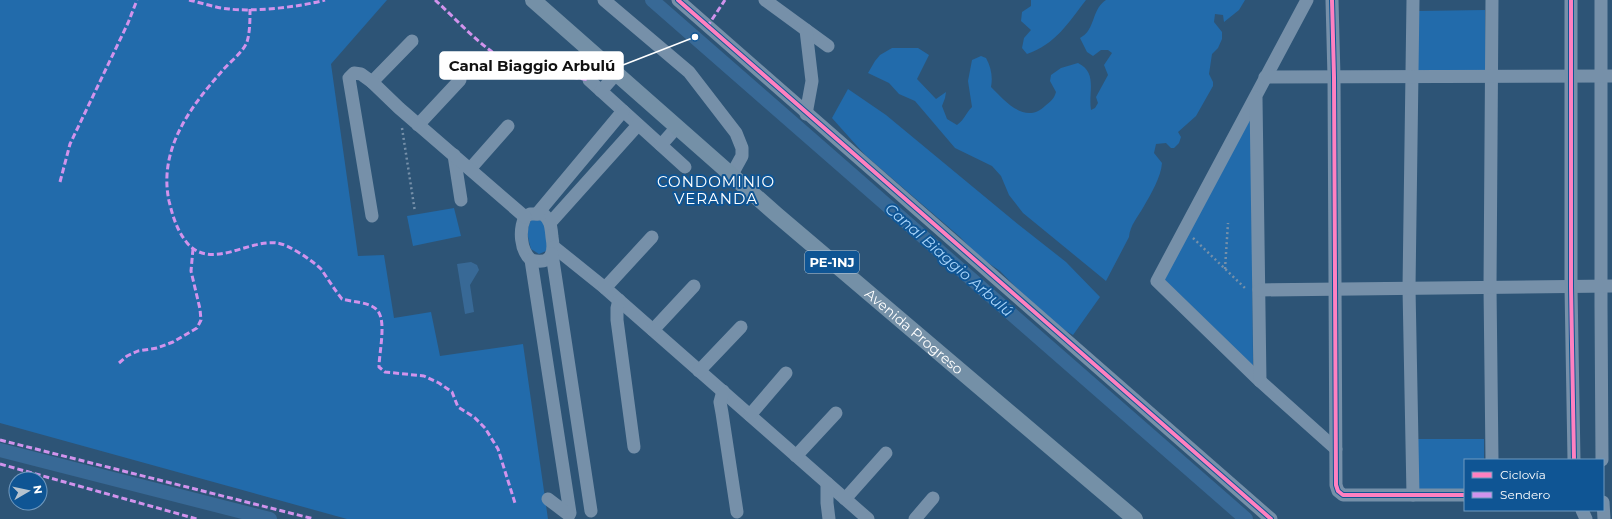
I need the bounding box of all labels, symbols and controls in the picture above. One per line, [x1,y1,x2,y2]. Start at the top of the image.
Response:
callout: Canal Biaggio Arbulú [440,52,623,79]
text: Canal Biaggio Arbulú [449,56,615,75]
district label: CONDOMINIO VERANDA [657,172,775,208]
water label: Canal Biaggio Arbulú [881,199,1017,320]
road number: PE-1NJ [805,251,859,273]
street label: Avenida Progreso [861,285,967,378]
legend [1464,459,1604,511]
text: Ciclovía [1500,467,1546,482]
north arrow [8,471,48,511]
text: N [30,484,45,495]
text: Sendero [1500,487,1550,502]

